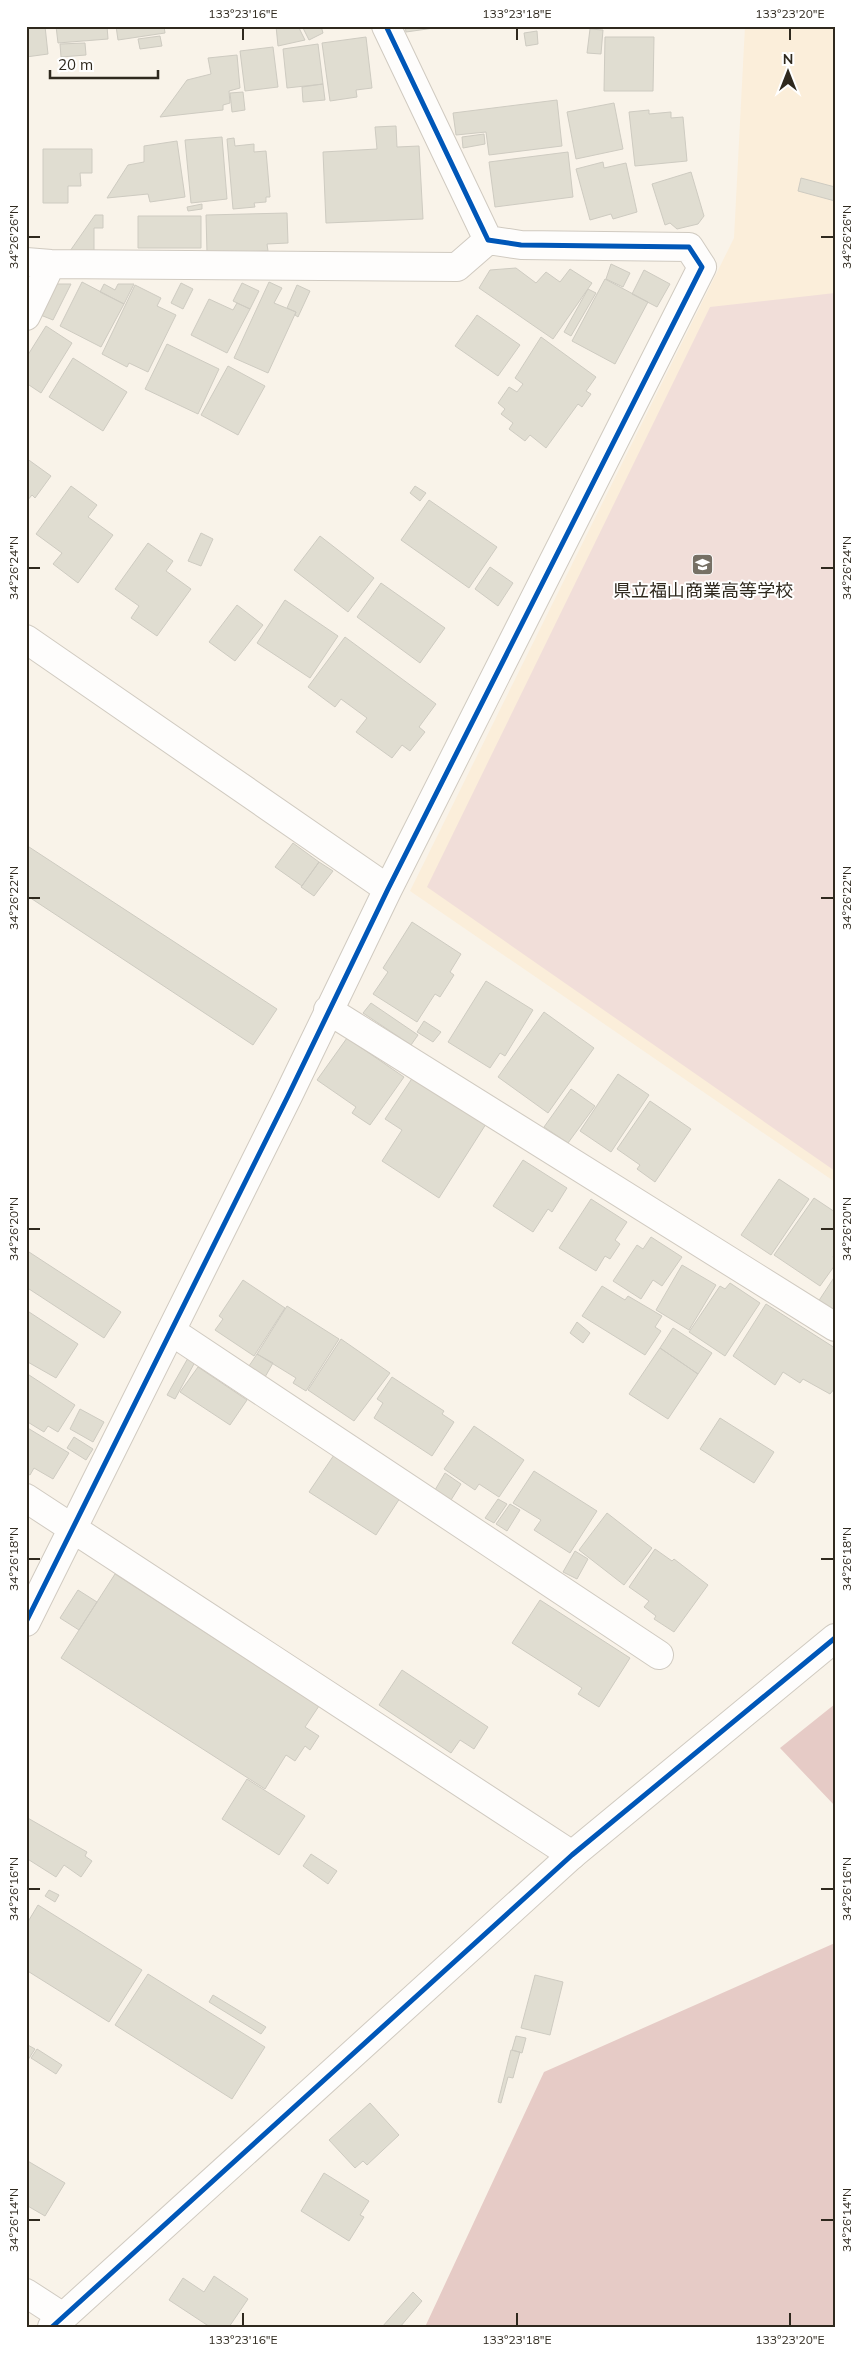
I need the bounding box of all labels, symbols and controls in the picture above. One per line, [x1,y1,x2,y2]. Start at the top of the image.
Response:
text: 133°23'16"E [208,6,278,21]
text: 133°23'18"E [482,6,552,21]
text: 133°23'20"E [755,6,825,21]
scale bar [50,48,158,80]
north arrow [764,48,814,98]
text: N [783,50,793,68]
text: 20 m [58,55,93,74]
text: 34°26'26"N [6,205,21,269]
text: 34°26'26"N [839,205,854,269]
text: 34°26'24"N [6,536,21,600]
text: 34°26'24"N [839,536,854,600]
school or university icon: 県立福山商業高等学校 [691,553,715,577]
place label: 県立福山商業高等学校 [613,579,793,602]
text: 34°26'22"N [6,866,21,930]
text: 34°26'22"N [839,866,854,930]
text: 34°26'20"N [6,1197,21,1261]
text: 34°26'20"N [839,1197,854,1261]
text: 34°26'18"N [6,1527,21,1591]
text: 34°26'18"N [839,1527,854,1591]
text: 34°26'16"N [6,1857,21,1921]
text: 34°26'16"N [839,1857,854,1921]
text: 34°26'14"N [6,2188,21,2252]
text: 34°26'14"N [839,2188,854,2252]
text: 133°23'16"E [208,2332,278,2347]
text: 133°23'18"E [482,2332,552,2347]
text: 133°23'20"E [755,2332,825,2347]

